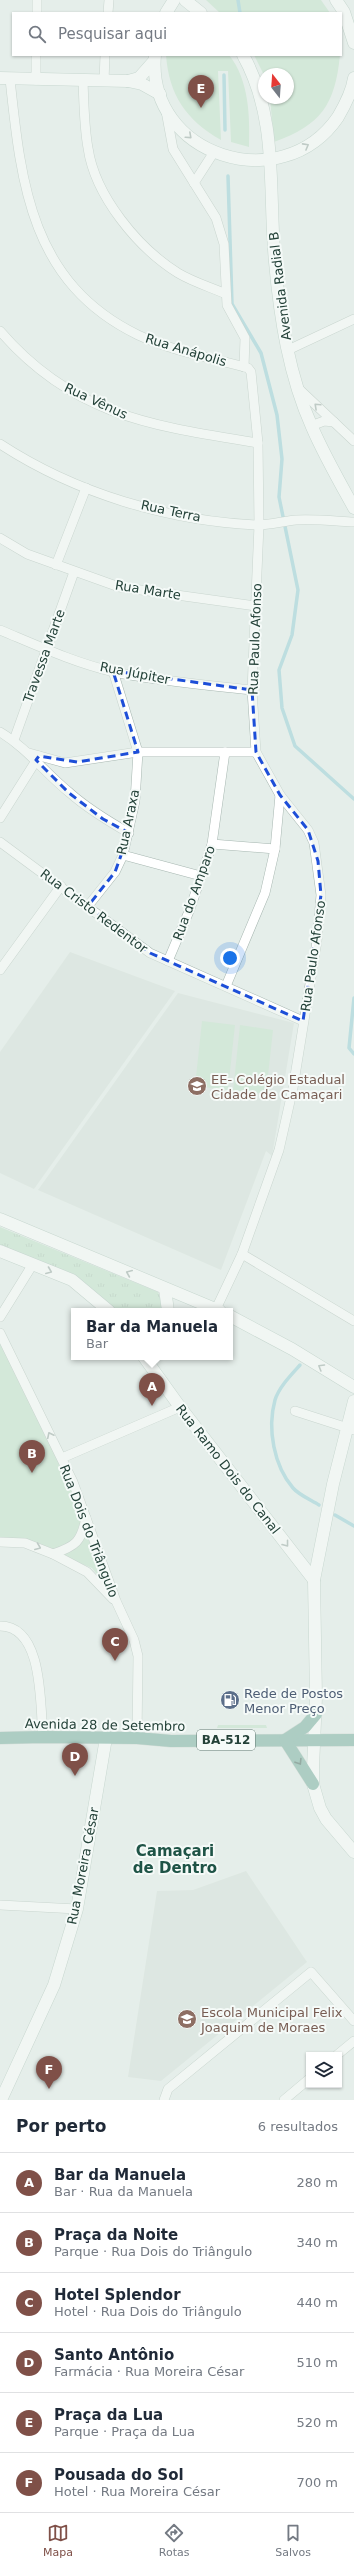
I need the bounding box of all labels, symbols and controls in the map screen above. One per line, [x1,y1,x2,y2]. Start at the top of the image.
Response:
search box [12,12,342,56]
icon: search [26,23,48,45]
text: Pesquisar aqui [58,25,167,43]
north arrow [258,68,294,104]
pin: E [188,75,214,108]
one-way arrow [185,132,192,139]
one-way arrow [302,144,309,151]
street label: Avenida Radial B [266,231,294,341]
street label: Rua Anápolis [144,331,229,370]
street label: Rua Vênus [62,380,130,422]
one-way arrow [314,404,322,411]
street label: Rua Terra [140,497,202,525]
street label: Rua Marte [114,577,182,603]
street label: Rua Paulo Afonso [246,583,264,695]
street label: Travessa Marte [20,607,68,706]
street label: Rua Júpiter [99,659,172,687]
street label: Rua Araxa [114,788,142,856]
street label: Rua do Amparo [170,843,218,943]
street label: Rua Cristo Redentor [38,866,151,957]
street label: Rua Paulo Afonso [298,900,328,1012]
your location [220,948,240,968]
place label: EE- Colégio Estadual Cidade de Camaçari [211,1072,345,1102]
school or university icon: EE- Colégio Estadual Cidade de Camaçari [186,1075,208,1097]
one-way arrow [46,1266,53,1274]
one-way arrow [126,1270,134,1278]
popup [71,1308,233,1360]
text: Bar da Manuela [86,1318,218,1336]
text: Bar [86,1336,108,1351]
one-way arrow [318,1364,325,1371]
pin: A [139,1373,165,1406]
street label: Rua Ramo Dois do Canal [173,1401,283,1537]
one-way arrow [47,1432,55,1439]
pin: B [19,1440,45,1473]
street label: Rua Dois do Triângulo [57,1463,121,1599]
one-way arrow [281,1539,288,1546]
one-way arrow [35,1543,42,1551]
pin: C [102,1628,128,1661]
place label: Rede de Postos Menor Preço [244,1686,343,1716]
fuel station icon: Rede de Postos Menor Preço [219,1689,241,1711]
street label: Avenida 28 de Setembro [25,1716,185,1734]
road number: BA-512 [197,1730,255,1750]
pin: D [62,1743,88,1776]
one-way arrow [294,1758,302,1765]
street label: Rua Moreira César [64,1805,102,1926]
district label: Camaçari de Dentro [133,1842,217,1877]
place label: Escola Municipal Felix Joaquim de Moraes [200,2005,343,2035]
school or university icon: Escola Municipal Felix Joaquim de Moraes [176,2008,198,2030]
map controls [306,2052,342,2088]
button: layers [306,2052,342,2088]
pin: F [36,2056,62,2089]
text: Por perto [16,2116,106,2136]
text: 6 resultados [258,2119,338,2134]
text: Bar da Manuela [54,2166,186,2184]
text: A [24,2175,34,2190]
text: 280 m [296,2175,338,2190]
text: Bar · Rua da Manuela [54,2184,193,2199]
text: Praça da Noite [54,2226,178,2244]
text: B [24,2235,34,2250]
text: 340 m [296,2235,338,2250]
text: Parque · Rua Dois do Triângulo [54,2244,252,2259]
text: Hotel Splendor [54,2286,181,2304]
text: C [24,2295,34,2310]
text: 440 m [296,2295,338,2310]
text: Hotel · Rua Dois do Triângulo [54,2304,242,2319]
text: Santo Antônio [54,2346,174,2364]
text: D [24,2355,34,2370]
text: 510 m [296,2355,338,2370]
text: Farmácia · Rua Moreira César [54,2364,244,2379]
text: Praça da Lua [54,2406,163,2424]
text: E [25,2415,33,2430]
text: 520 m [296,2415,338,2430]
text: Parque · Praça da Lua [54,2424,195,2439]
text: Pousada do Sol [54,2466,184,2484]
text: F [25,2475,33,2490]
text: 700 m [296,2475,338,2490]
text: Hotel · Rua Moreira César [54,2484,220,2499]
tab: Mapa [43,2522,73,2559]
tab: Rotas [159,2522,189,2559]
tab: Salvos [275,2522,311,2559]

